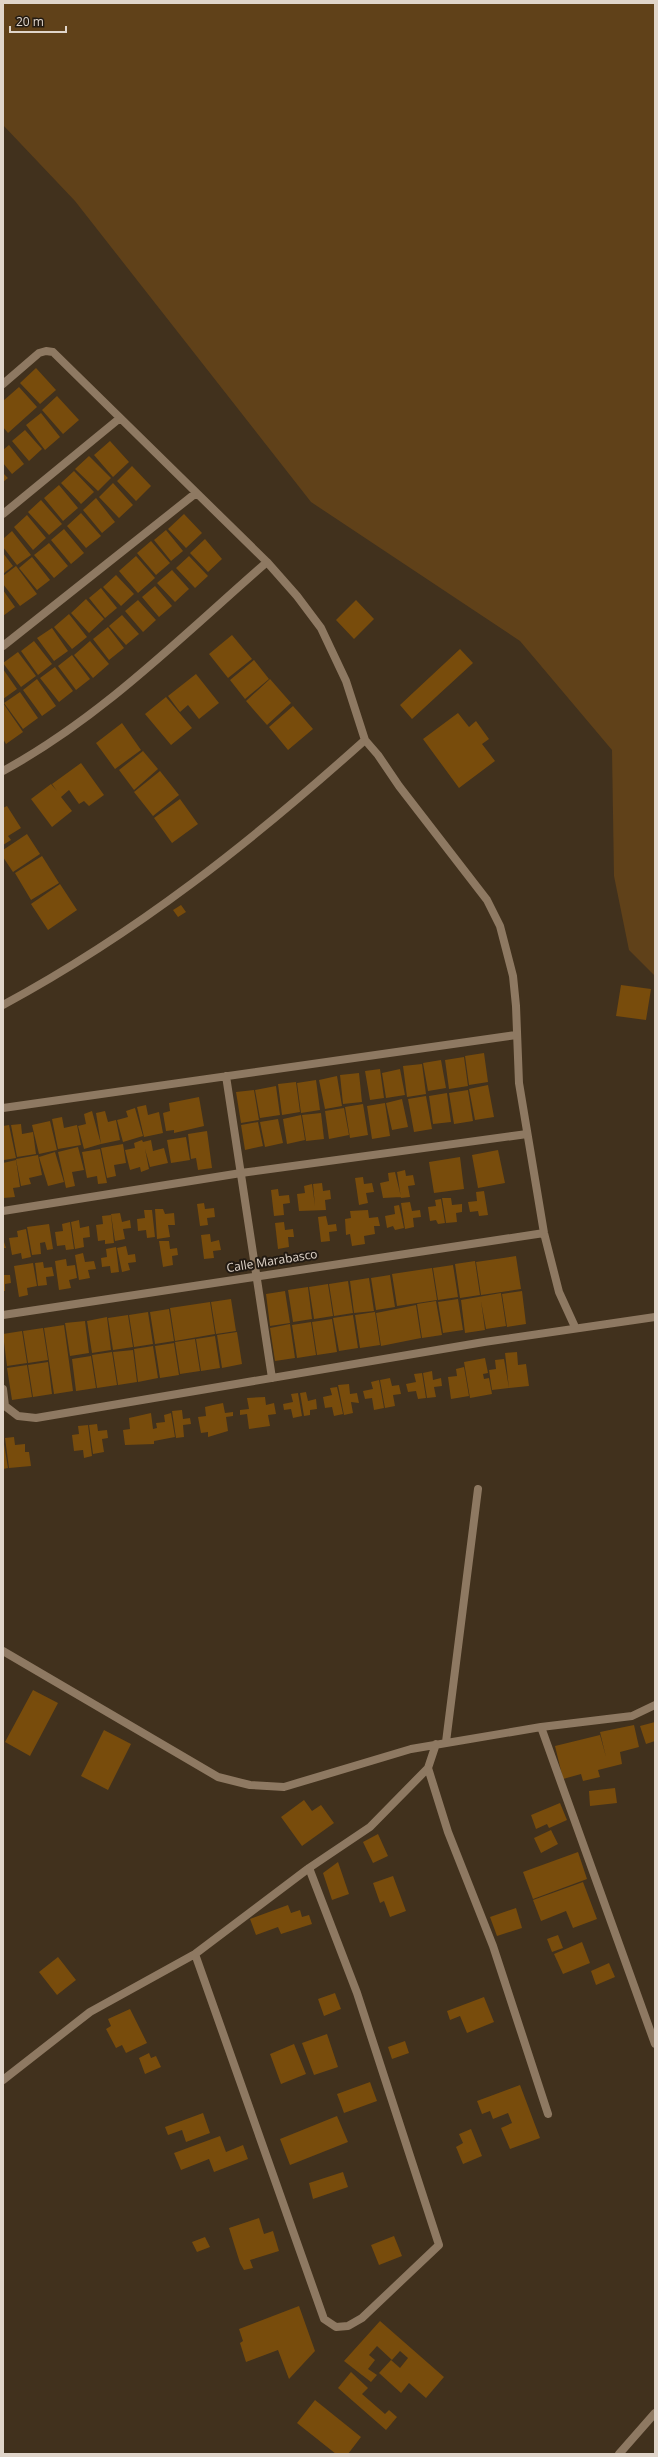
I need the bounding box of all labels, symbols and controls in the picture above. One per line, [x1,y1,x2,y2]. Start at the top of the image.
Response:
scale bar [10,8,66,34]
text: 20 m [16,13,44,30]
street label: Calle Marabasco [225,1245,319,1276]

